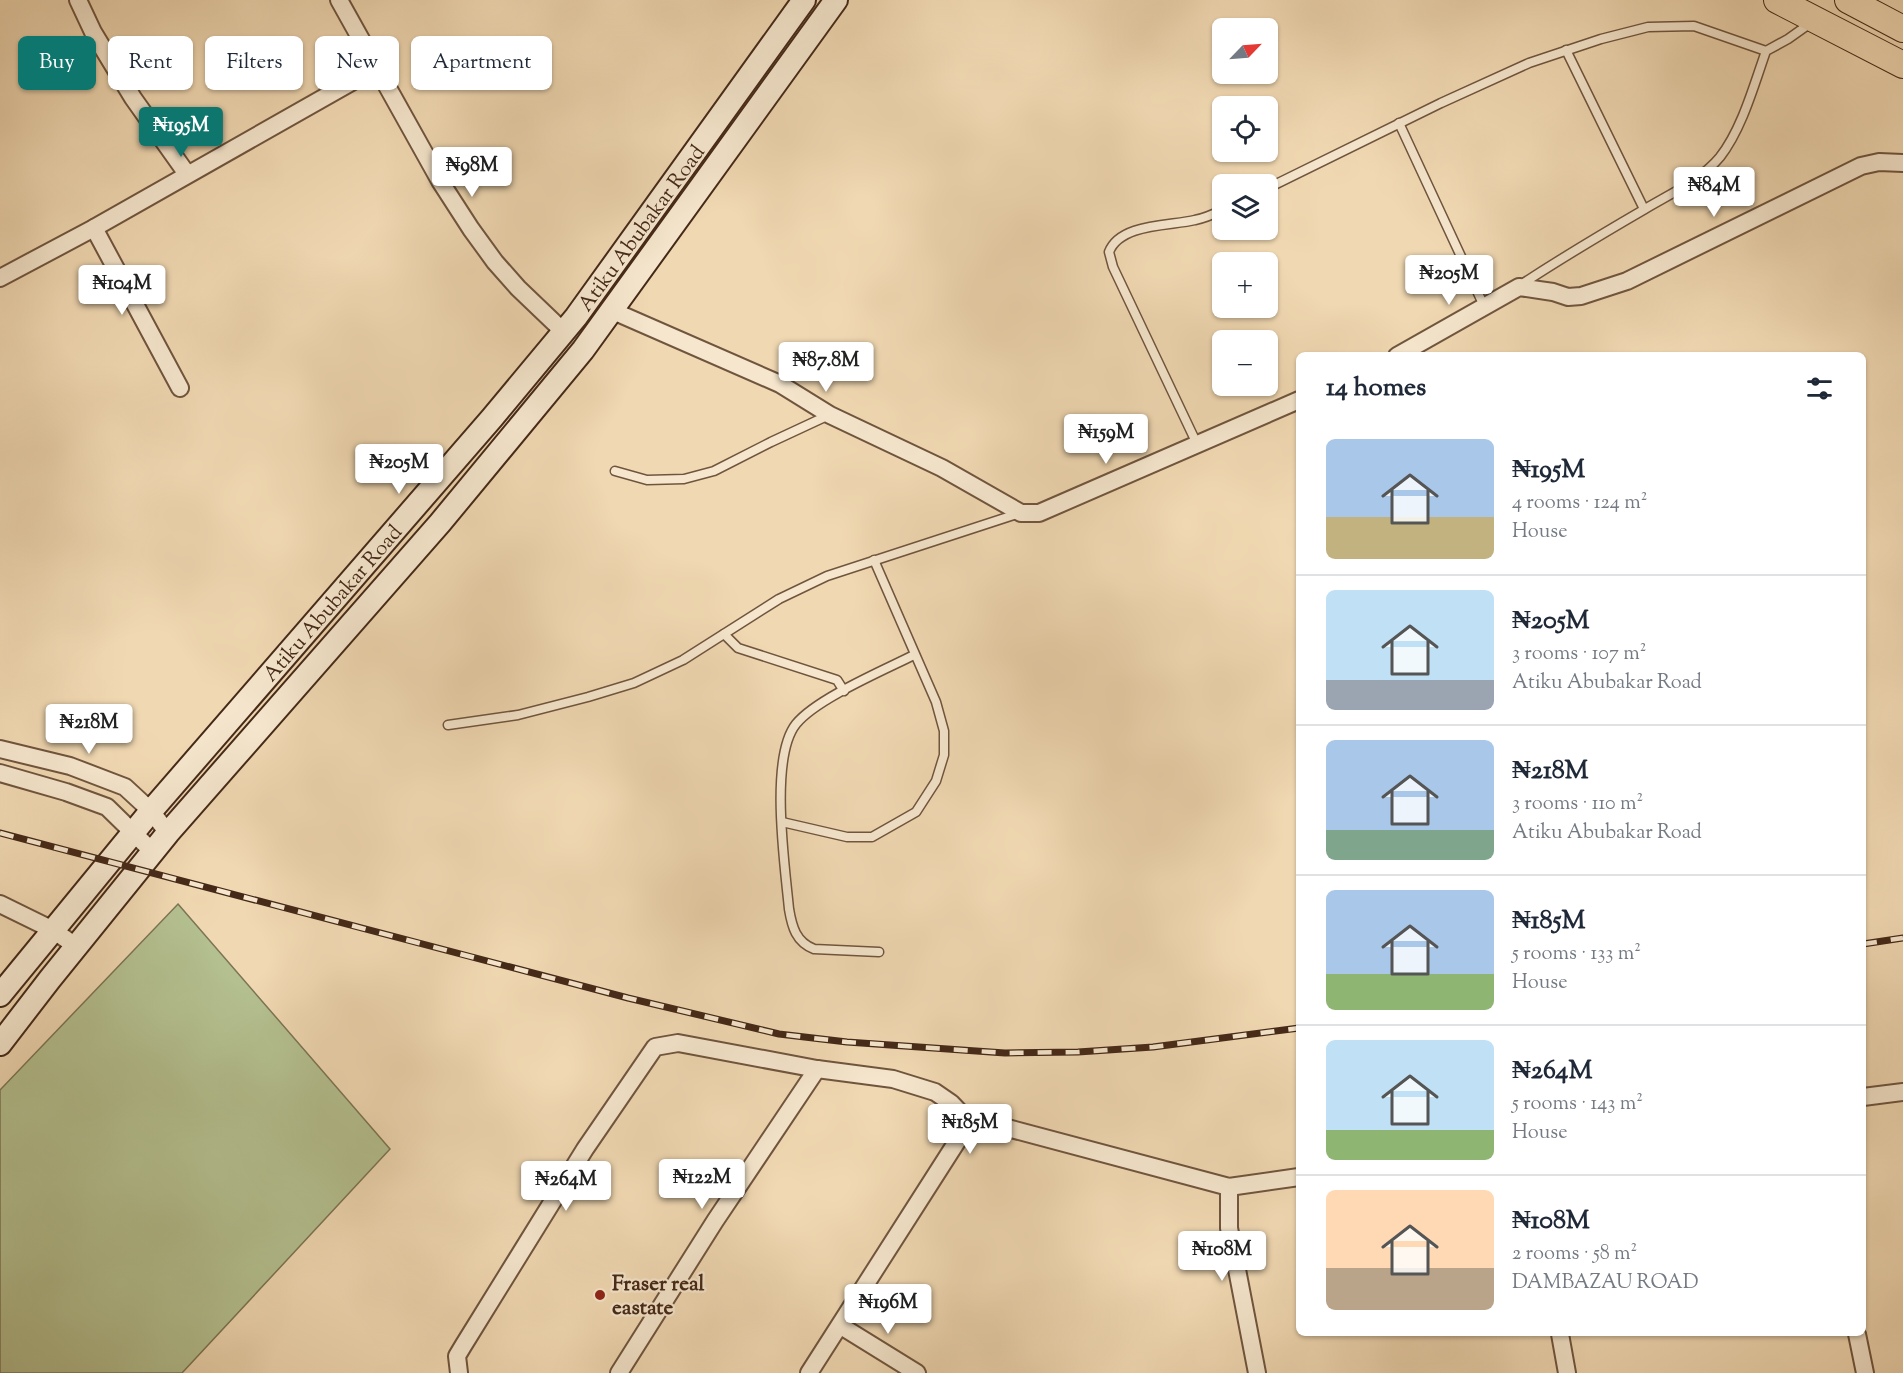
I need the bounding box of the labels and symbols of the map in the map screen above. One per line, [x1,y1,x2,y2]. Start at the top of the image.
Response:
north arrow [1212,18,1278,84]
pin: ₦195M [139,107,223,158]
street label: Atiku Abubakar Road [572,140,713,319]
pin: ₦98M [436,147,508,198]
pin: ₦84M [1678,167,1750,218]
pin: ₦205M [1407,255,1491,306]
pin: ₦104M [80,265,164,316]
pin: ₦87.8M [777,342,875,393]
pin: ₦159M [1064,414,1148,465]
pin: ₦205M [357,444,441,495]
street label: Atiku Abubakar Road [257,519,410,689]
pin: ₦218M [47,704,131,755]
pin: ₦185M [928,1104,1012,1155]
pin: ₦122M [660,1159,744,1210]
pin: ₦264M [524,1161,608,1212]
pin: ₦108M [1180,1231,1264,1282]
place label: Fraser real eastate [612,1270,705,1324]
pin: ₦196M [846,1284,930,1335]
marker: Fraser real eastate [593,1288,607,1302]

